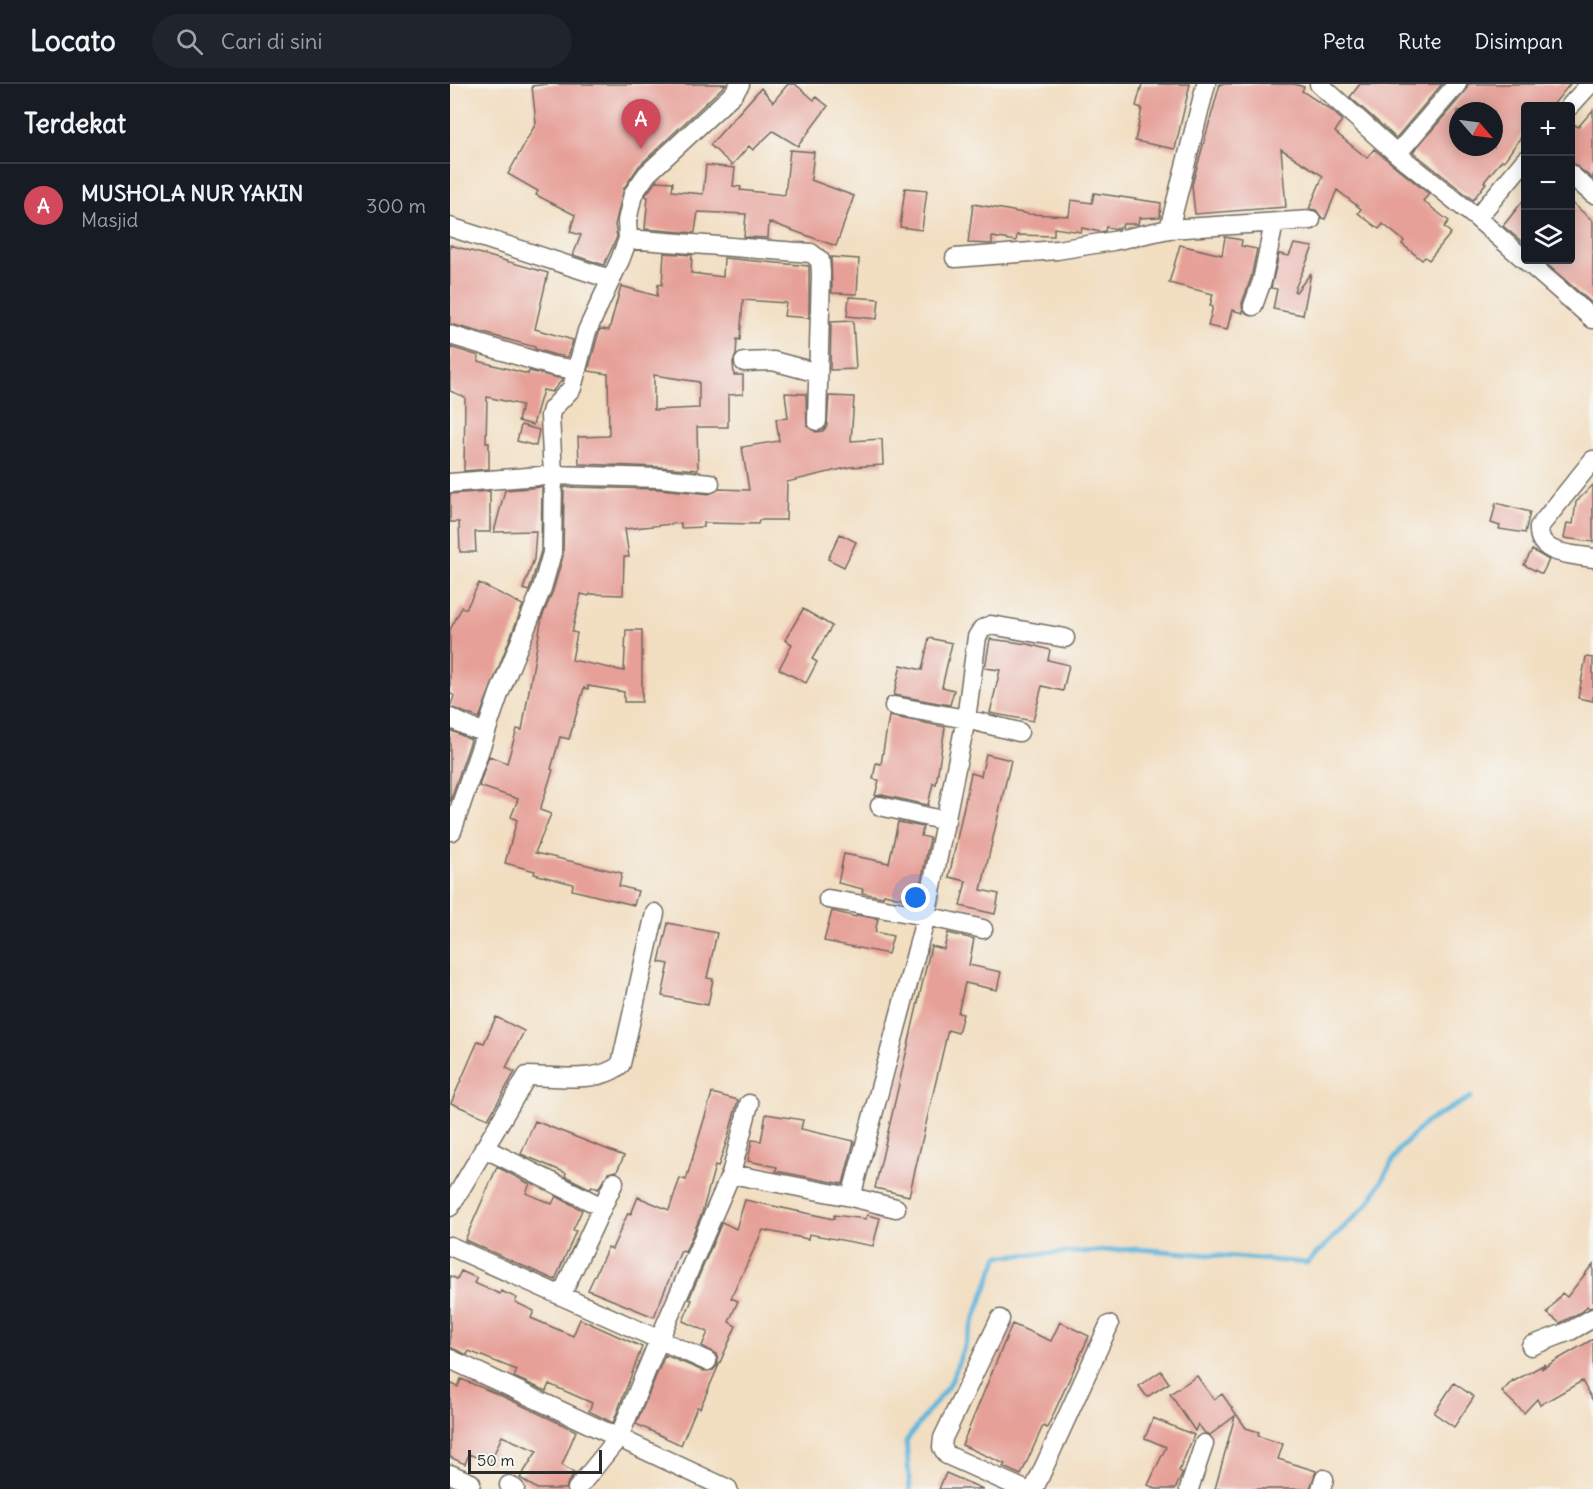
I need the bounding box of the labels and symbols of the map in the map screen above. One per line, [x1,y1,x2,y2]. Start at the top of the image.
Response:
pin: A [622,100,660,149]
north arrow [1449,102,1503,156]
your location [901,883,930,912]
scale bar [468,1447,602,1474]

